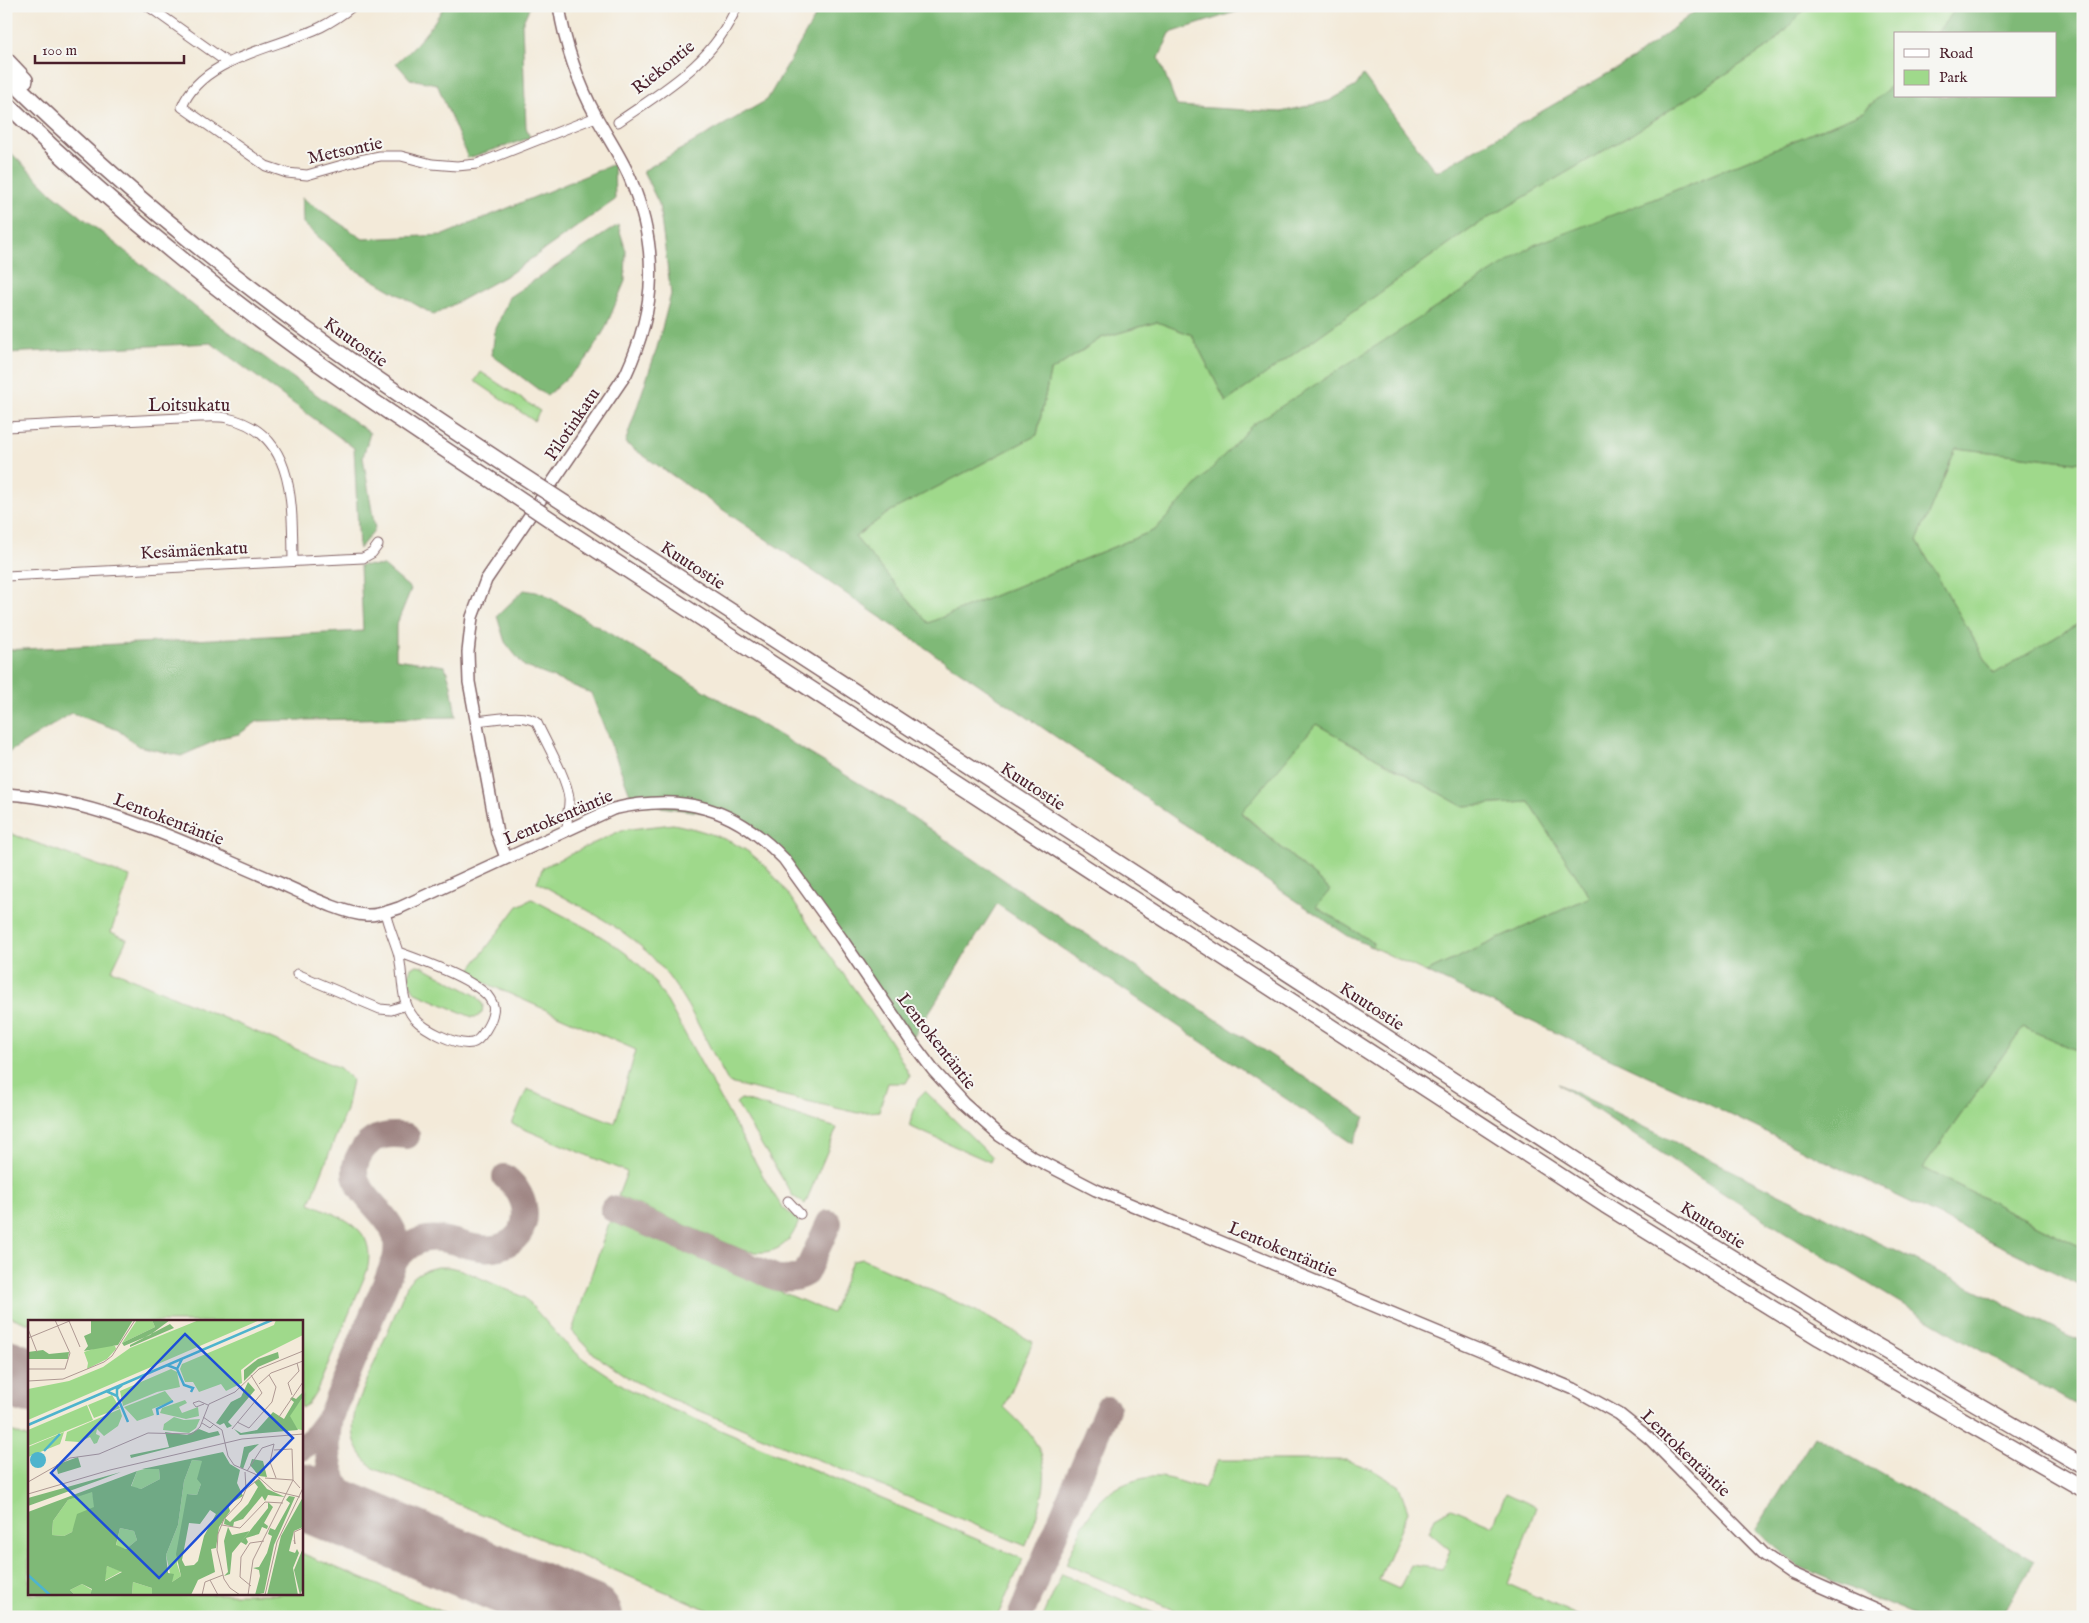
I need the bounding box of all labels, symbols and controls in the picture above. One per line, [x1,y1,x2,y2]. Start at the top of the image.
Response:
scale bar [35,32,184,64]
legend [1894,32,2056,98]
street label: Riekontie [628,36,700,101]
text: 100 m [42,41,78,60]
text: Road [1939,44,1974,63]
text: Park [1939,68,1969,87]
street label: Metsontie [306,132,385,171]
street label: Kuutostie [319,313,392,374]
street label: Pilotinkatu [540,384,606,466]
street label: Loitsukatu [148,395,230,418]
street label: Kesämäenkatu [140,537,249,566]
street label: Kuutostie [655,537,729,596]
street label: Kuutostie [995,758,1069,817]
street label: Lentokentäntie [500,785,617,852]
street label: Lentokentäntie [110,789,227,852]
street label: Kuutostie [1334,978,1408,1037]
street label: Lentokentäntie [891,989,981,1095]
street label: Kuutostie [1675,1197,1749,1255]
street label: Lentokentäntie [1224,1217,1341,1284]
inset map [28,1320,302,1596]
street label: Lentokentäntie [1635,1405,1735,1503]

